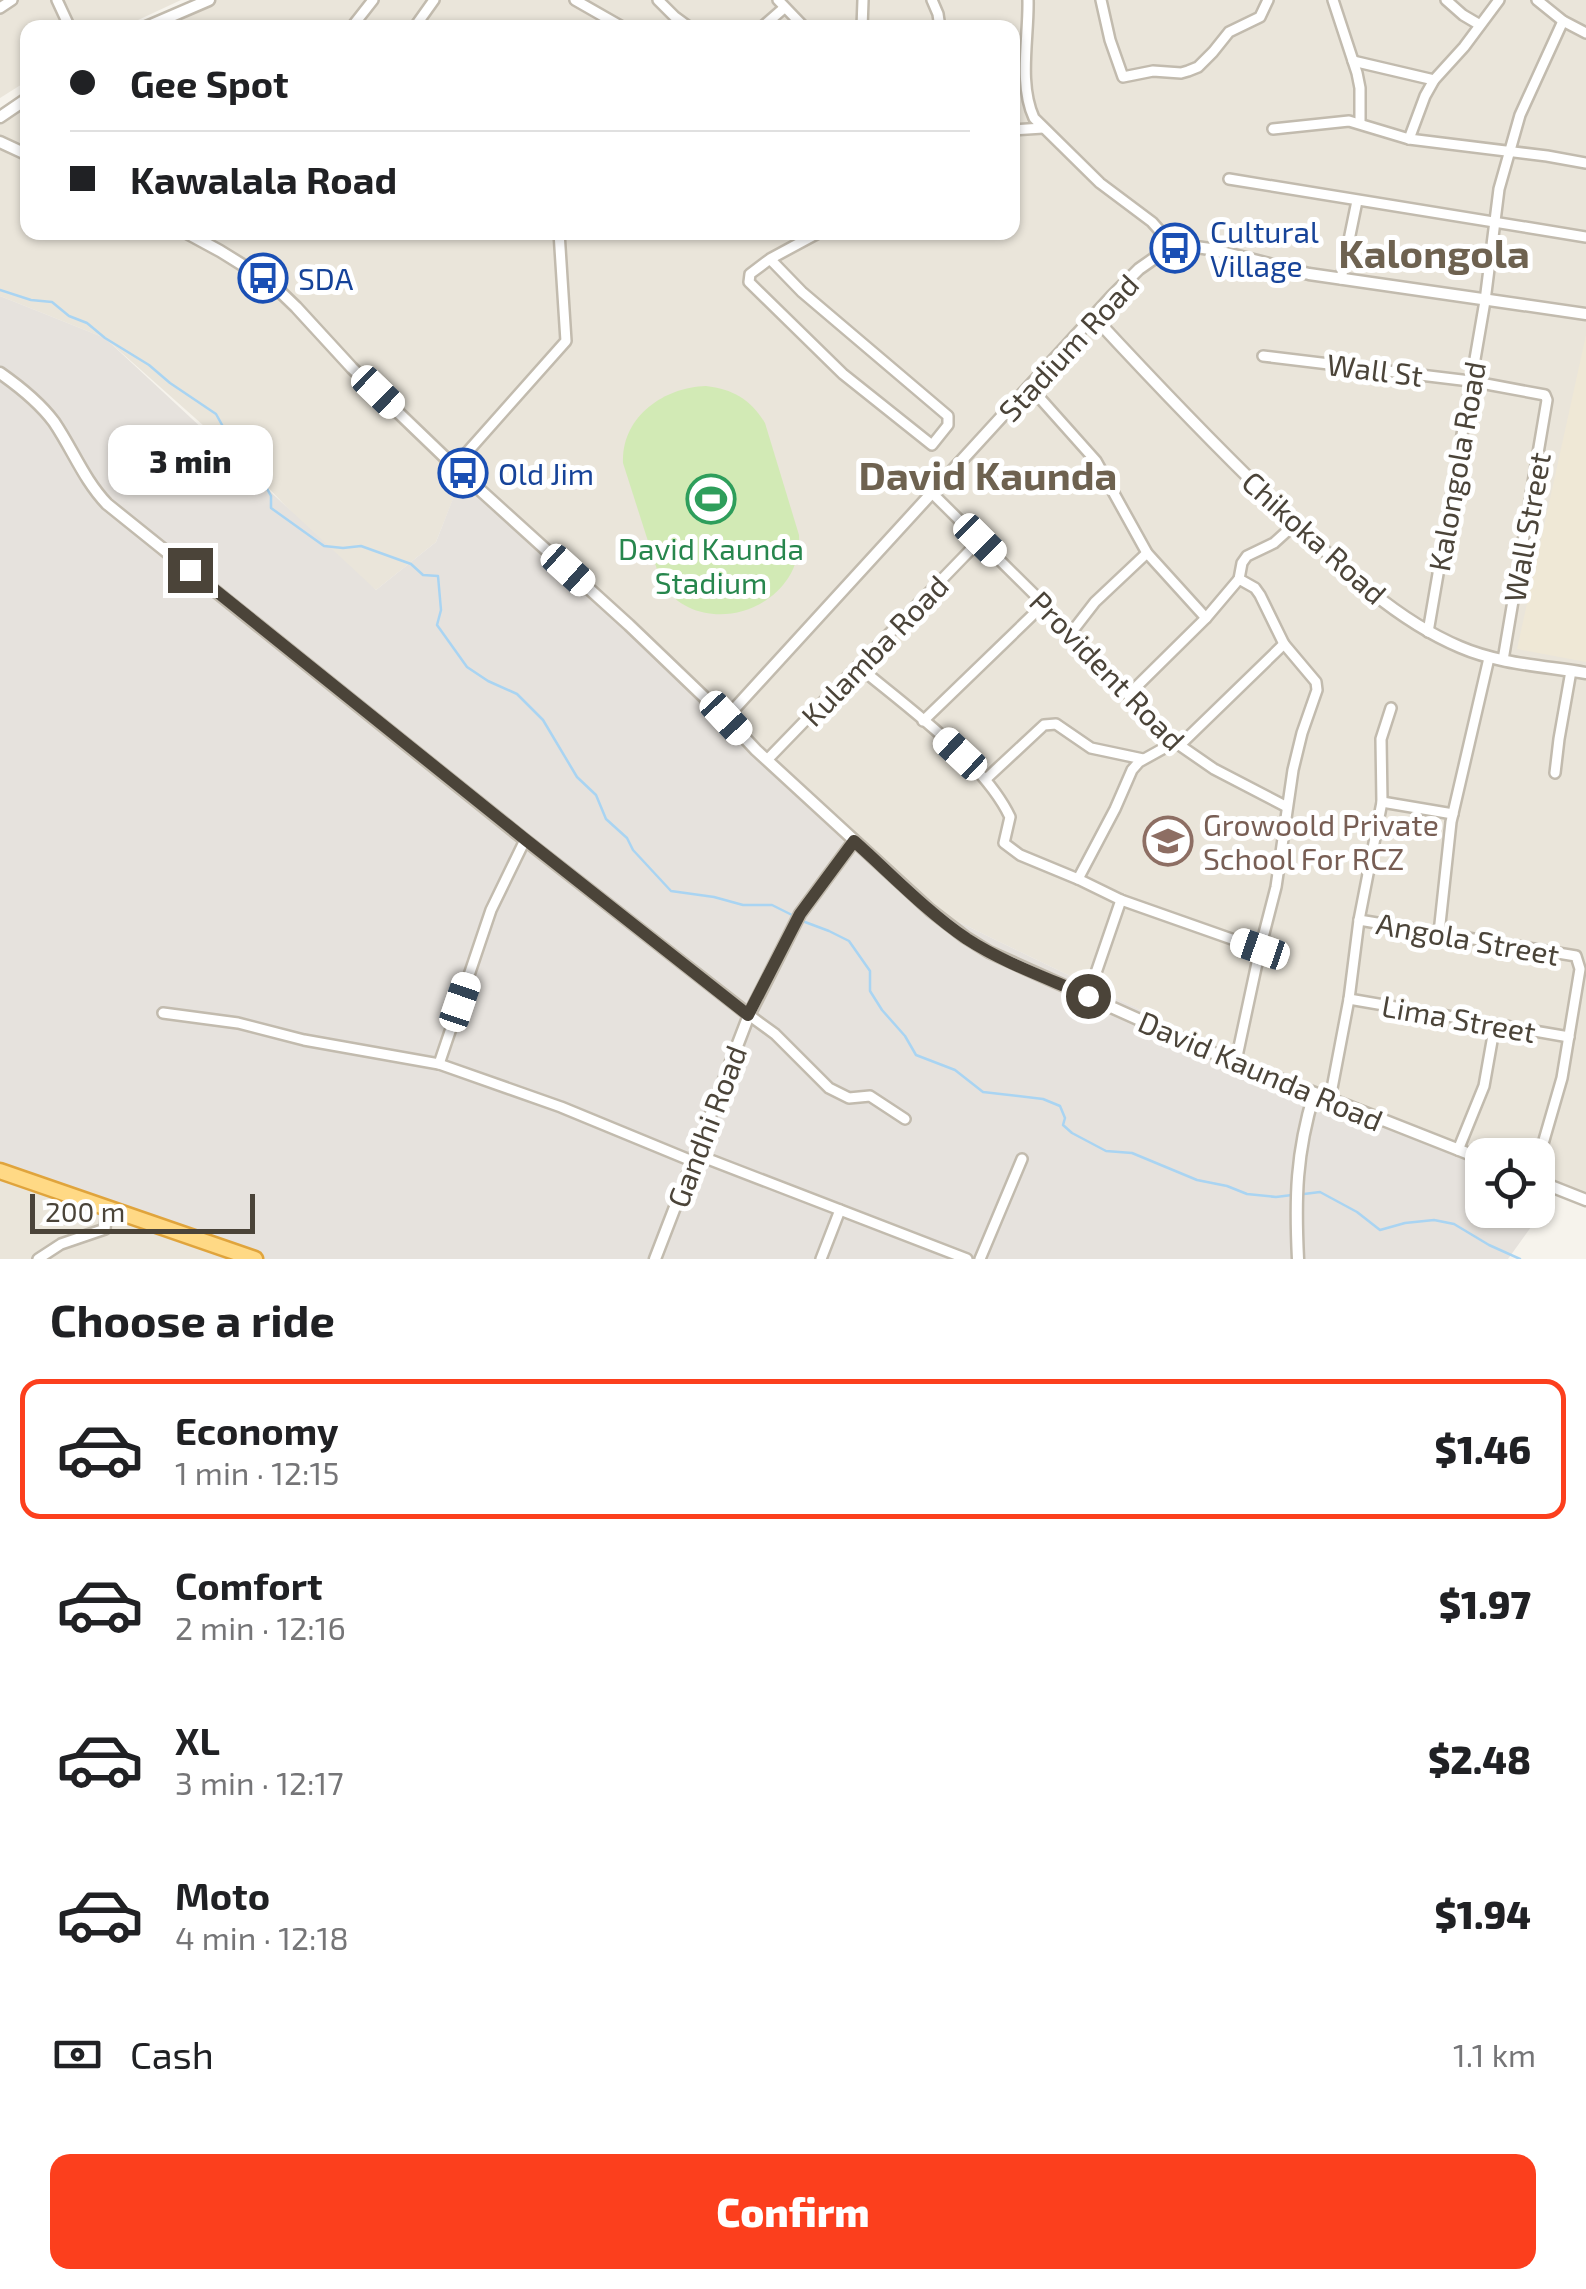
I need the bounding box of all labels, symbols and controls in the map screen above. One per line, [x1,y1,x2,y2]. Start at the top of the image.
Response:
text: Gee Spot [130,60,289,106]
text: Kawalala Road [130,156,397,202]
place label: Cultural Village [1210,213,1319,283]
bus stop icon: Cultural Village [1149,222,1201,274]
district label: Kalongola [1338,228,1530,276]
bus stop icon: SDA [237,252,289,304]
place label: SDA [298,260,354,296]
street label: Stadium Road [991,266,1145,428]
street label: Wall St [1325,345,1425,393]
street label: Kalongola Road [1420,358,1492,574]
car [346,360,410,424]
callout: 3 min [108,425,272,495]
text: 3 min [149,441,232,479]
bus stop icon: Old Jim [437,447,489,499]
street label: Wall Street [1495,449,1557,605]
district label: David Kaunda [859,450,1117,498]
place label: Old Jim [498,455,594,491]
street label: Chikoka Road [1236,463,1394,611]
sports icon: David Kaunda Stadium [685,473,737,525]
car [948,508,1012,572]
place label: David Kaunda Stadium [618,530,804,600]
car [536,539,600,601]
route end [168,548,213,593]
street label: Kulamba Road [793,567,955,733]
street label: Provident Road [1023,583,1193,757]
car [695,686,757,750]
car [928,723,992,785]
place label: Growoold Private School For RCZ [1203,806,1439,876]
school or university icon: Growoold Private School For RCZ [1142,815,1194,867]
street label: Angola Street [1374,904,1562,972]
car [1227,925,1293,973]
car [436,969,484,1035]
route start [1066,974,1111,1019]
street label: Lima Street [1379,987,1539,1049]
street label: David Kaunda Road [1133,1002,1389,1138]
street label: Gandhi Road [659,1040,753,1212]
map controls [1465,1138,1555,1228]
button: locate [1465,1138,1555,1228]
scale bar [30,1189,255,1234]
text: 200 m [45,1194,125,1228]
text: Choose a ride [50,1292,335,1346]
icon: car [55,1404,145,1494]
text: Economy [175,1407,339,1453]
text: $1.46 [1435,1426,1531,1472]
text: 1 min · 12:15 [175,1453,339,1491]
icon: car [55,1559,145,1649]
text: Comfort [175,1562,323,1608]
text: $1.97 [1439,1581,1531,1627]
text: 2 min · 12:16 [175,1608,346,1646]
icon: car [55,1714,145,1804]
text: XL [175,1717,220,1763]
text: $2.48 [1428,1736,1531,1782]
text: 3 min · 12:17 [175,1763,344,1801]
icon: car [55,1869,145,1959]
text: Moto [175,1872,270,1918]
text: $1.94 [1434,1891,1531,1937]
text: 4 min · 12:18 [175,1918,349,1956]
icon: cash [50,2027,105,2082]
text: Cash [130,2031,214,2077]
text: 1.1 km [1453,2035,1536,2073]
button: Confirm [50,2154,1536,2269]

